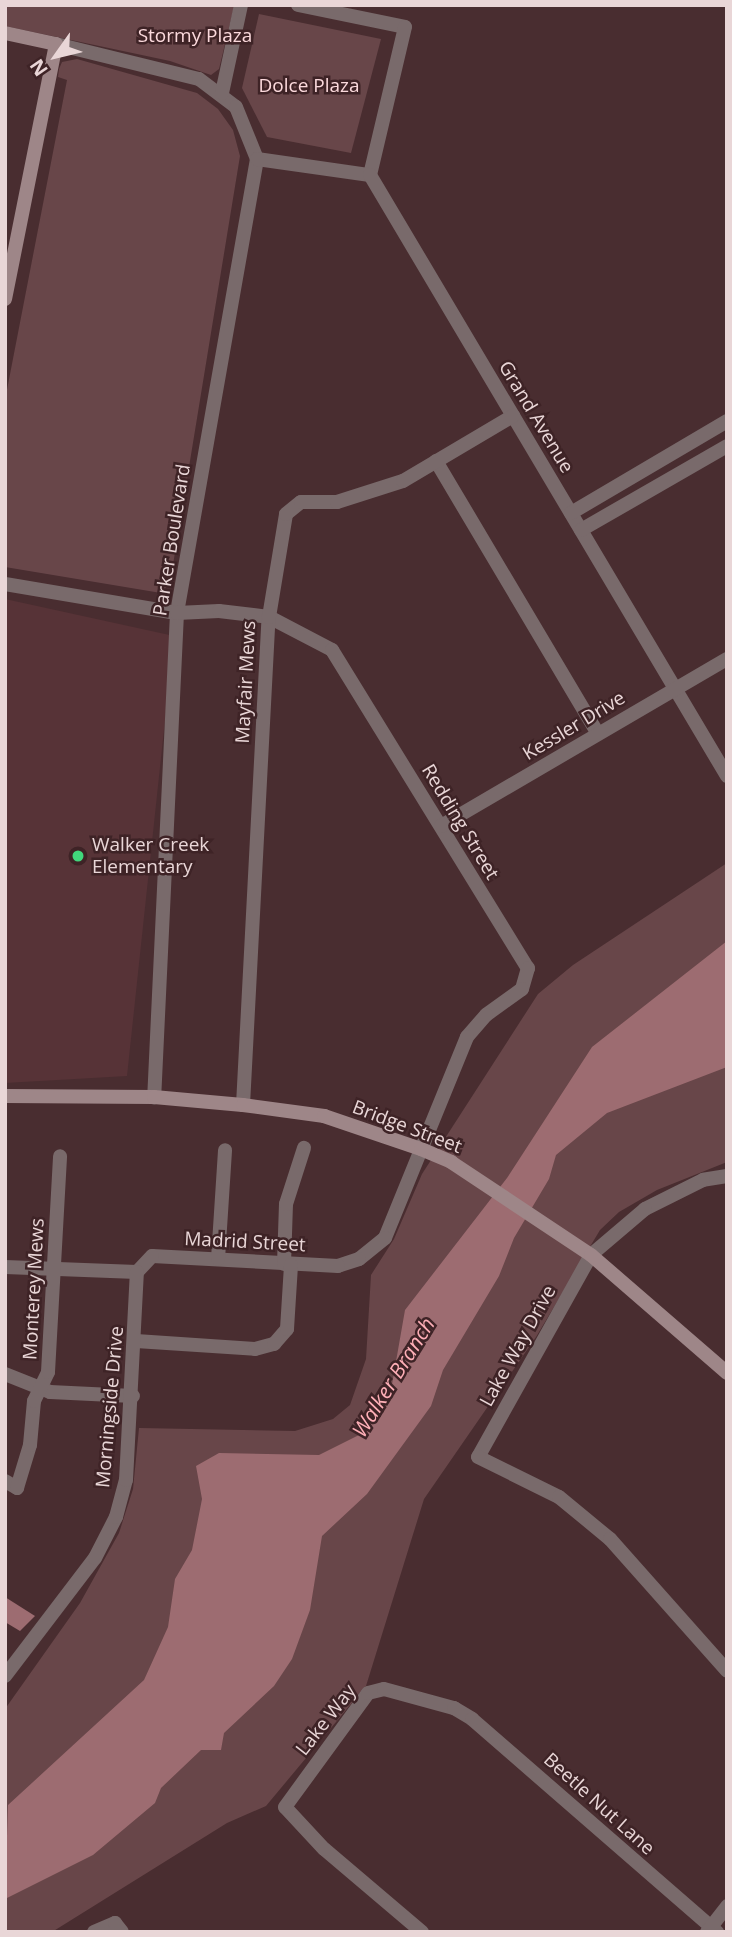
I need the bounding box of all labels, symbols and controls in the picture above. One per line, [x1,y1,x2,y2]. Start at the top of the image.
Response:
north arrow [21,21,91,91]
park label: Stormy Plaza [138,25,252,47]
text: N [23,54,54,81]
park label: Dolce Plaza [259,75,359,97]
street label: Grand Avenue [494,357,578,477]
street label: Parker Boulevard [149,462,195,618]
street label: Mayfair Mews [231,620,261,744]
street label: Kessler Drive [519,687,629,765]
street label: Redding Street [417,760,503,884]
place label: Walker Creek Elementary [92,834,209,878]
marker: Walker Creek Elementary [70,848,86,864]
street label: Bridge Street [349,1096,465,1158]
street label: Monterey Mews [19,1217,49,1361]
street label: Madrid Street [184,1227,306,1257]
street label: Lake Way Drive [475,1281,561,1411]
water label: Walker Branch [346,1313,440,1441]
street label: Morningside Drive [92,1325,128,1489]
street label: Lake Way [291,1680,361,1760]
street label: Beetle Nut Lane [539,1748,659,1860]

